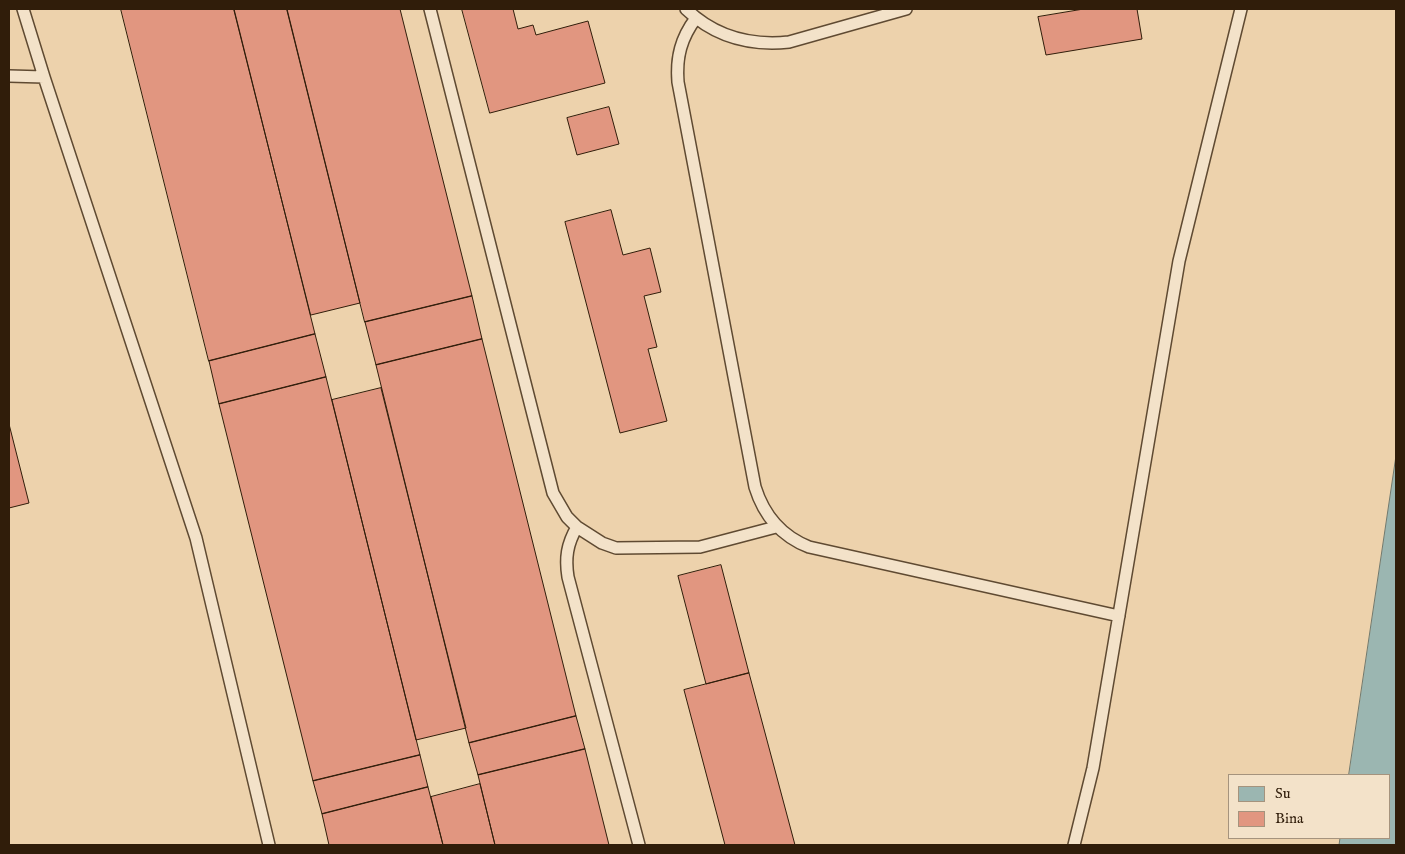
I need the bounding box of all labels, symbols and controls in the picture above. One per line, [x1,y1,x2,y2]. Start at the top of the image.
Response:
legend [1228,774,1390,839]
text: Su [1275,784,1290,803]
text: Bina [1275,809,1303,828]

